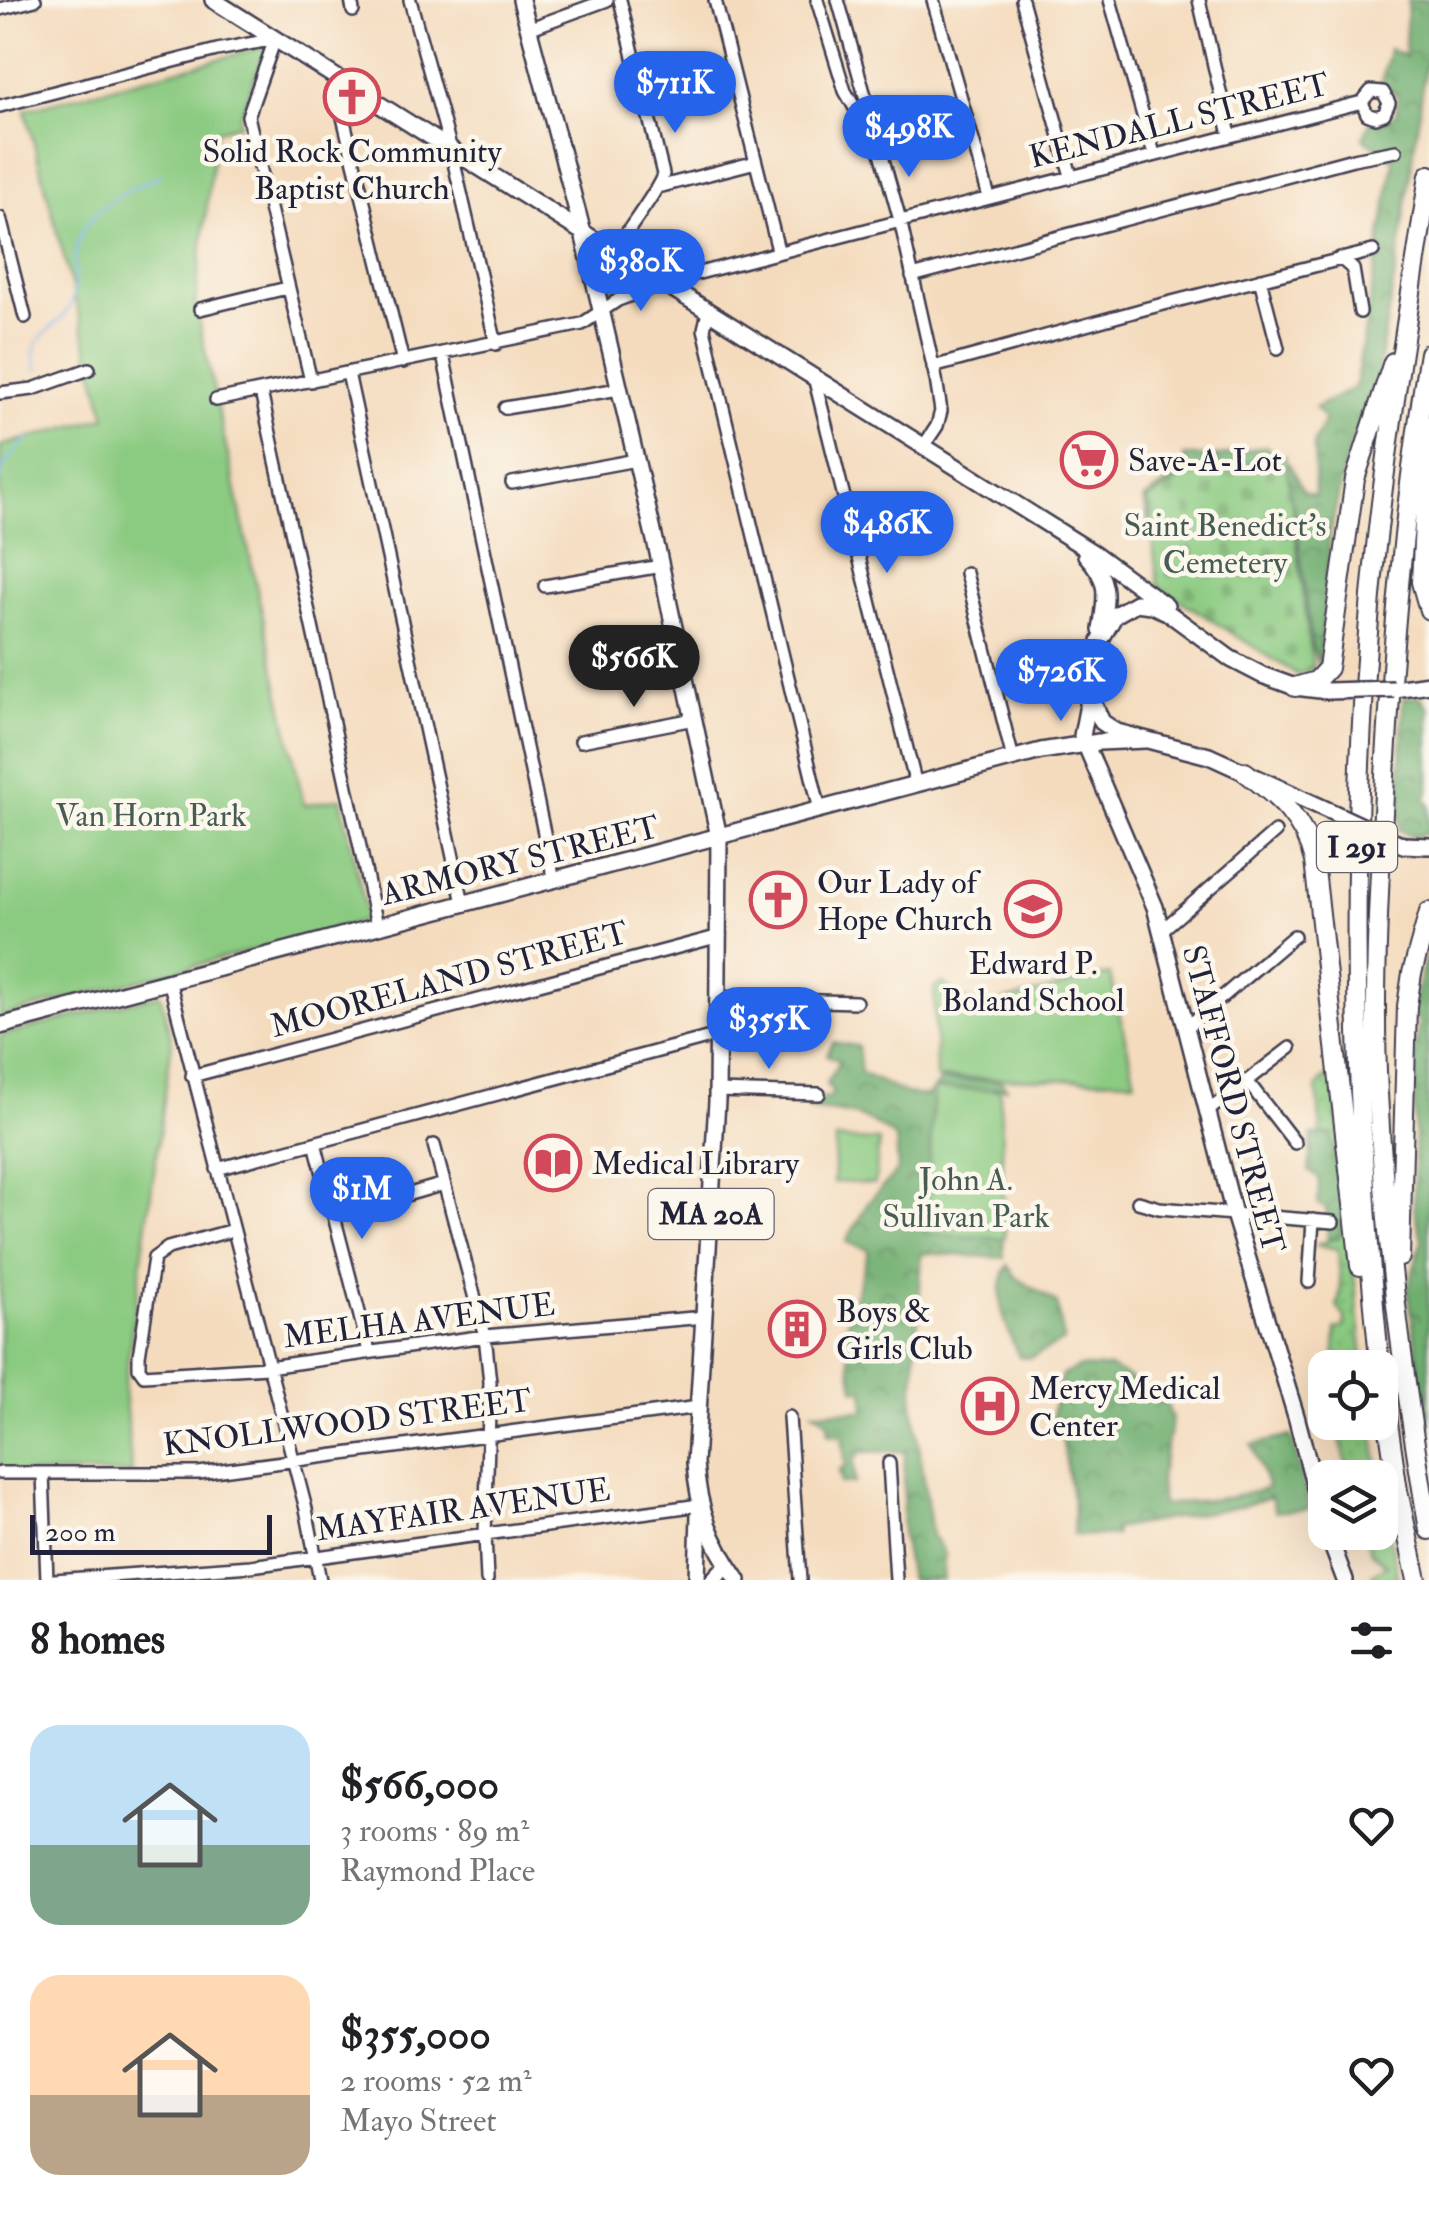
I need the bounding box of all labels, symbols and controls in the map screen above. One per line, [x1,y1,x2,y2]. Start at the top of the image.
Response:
pin: $711K [605,51,745,136]
text: $711K [636,63,714,103]
street label: KENDALL STREET [1025,64,1333,178]
church icon: Solid Rock Community Baptist Church [322,67,382,127]
pin: $498K [839,95,979,180]
text: $498K [864,107,954,147]
place label: Solid Rock Community Baptist Church [202,132,502,209]
pin: $380K [571,229,711,314]
text: $380K [599,241,683,281]
supermarket icon: Save-A-Lot [1059,430,1119,490]
place label: Save-A-Lot [1128,441,1282,481]
pin: $486K [817,491,957,576]
text: $486K [843,503,931,543]
park label: Saint Benedict's Cemetery [1123,506,1327,583]
pin: $566K [564,625,704,710]
text: $566K [591,637,677,677]
pin: $726K [991,639,1131,724]
text: $726K [1017,651,1105,691]
park label: Van Horn Park [56,796,246,836]
street label: ARMORY STREET [376,807,663,915]
road number: I 291 [1317,822,1397,872]
place label: Our Lady of Hope Church [817,863,993,940]
church icon: Our Lady of Hope Church [748,870,808,930]
school or university icon: Edward P. Boland School [1003,879,1063,939]
street label: MOORELAND STREET [266,913,633,1047]
street label: STAFFORD STREET [1173,941,1293,1258]
place label: Edward P. Boland School [942,944,1124,1021]
pin: $355K [699,987,839,1072]
text: $355K [729,999,809,1039]
library icon: Medical Library [523,1133,583,1193]
place label: Medical Library [592,1144,800,1184]
pin: $1M [314,1157,410,1242]
park label: John A. Sullivan Park [882,1160,1050,1237]
text: $1M [332,1169,392,1209]
road number: MA 20A [648,1189,774,1239]
street label: MELHA AVENUE [281,1285,557,1357]
place label: Boys & Girls Club [836,1292,973,1369]
building icon: Boys & Girls Club [767,1299,827,1359]
map controls [1308,1350,1398,1550]
button: locate [1308,1350,1398,1440]
place label: Mercy Medical Center [1029,1369,1220,1446]
hospital icon: Mercy Medical Center [960,1376,1020,1436]
street label: KNOLLWOOD STREET [161,1381,534,1465]
button: layers [1308,1460,1398,1550]
street label: MAYFAIR AVENUE [313,1470,613,1550]
scale bar [30,1510,272,1554]
text: 200 m [45,1515,116,1550]
icon: filters [1344,1613,1399,1668]
text: 8 homes [30,1614,165,1666]
text: $566,000 [340,1759,499,1811]
icon: home [110,1765,230,1885]
icon: heart [1344,1798,1399,1853]
text: 3 rooms · 89 m² [340,1811,529,1851]
text: Raymond Place [340,1851,535,1891]
text: $355,000 [340,2009,491,2061]
icon: home [110,2015,230,2135]
icon: heart [1344,2048,1399,2103]
text: 2 rooms · 52 m² [340,2061,532,2101]
text: Mayo Street [340,2101,497,2141]

